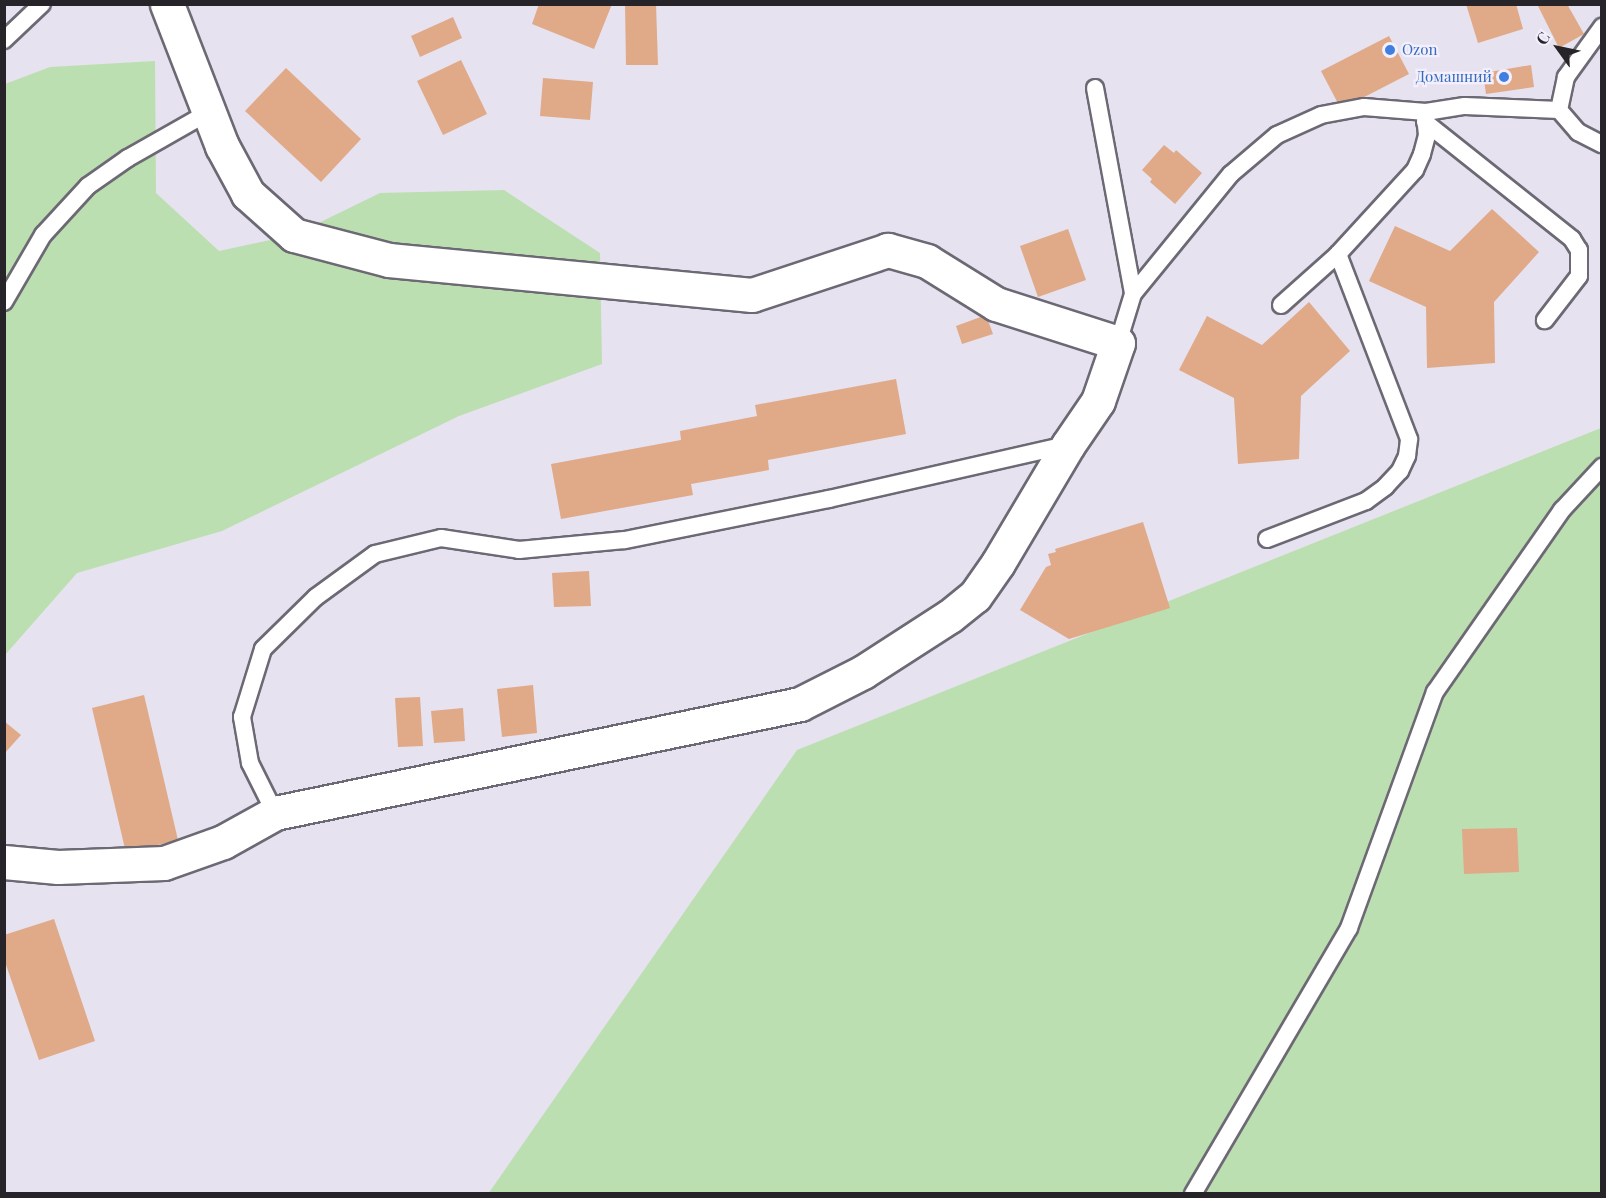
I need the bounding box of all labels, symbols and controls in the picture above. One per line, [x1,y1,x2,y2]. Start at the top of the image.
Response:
north arrow [1528,18,1588,78]
text: С [1531,27,1554,48]
place label: Ozon [1402,41,1437,59]
marker: Ozon [1383,43,1397,57]
place label: Домашний [1416,68,1492,86]
marker: Домашний [1497,70,1511,84]

